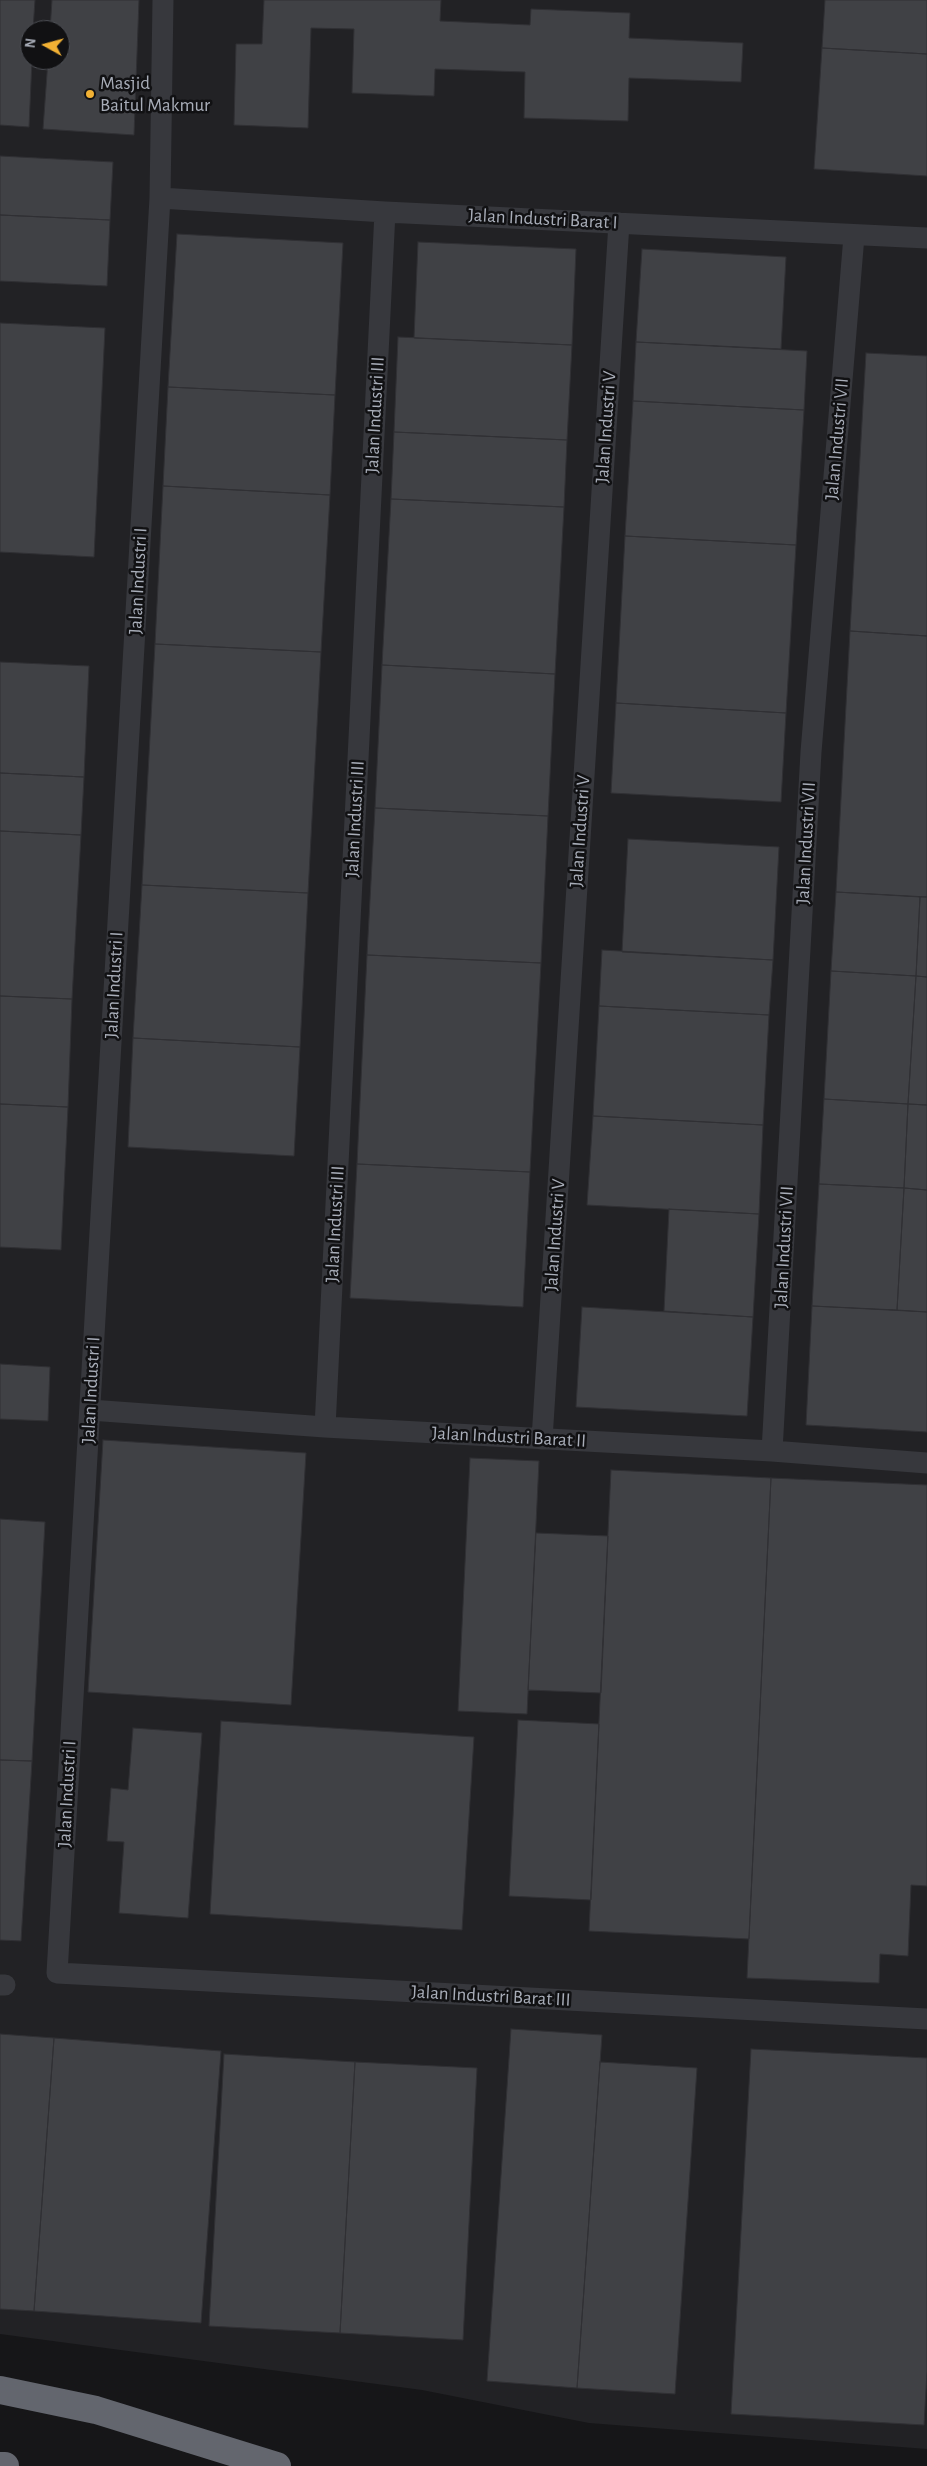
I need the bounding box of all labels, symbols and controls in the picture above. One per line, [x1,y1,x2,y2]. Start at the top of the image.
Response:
north arrow [20,20,70,70]
text: N [24,38,39,49]
place label: Masjid Baitul Makmur [100,72,210,116]
marker: Masjid Baitul Makmur [84,88,96,100]
street label: Jalan Industri Barat I [468,204,618,234]
street label: Jalan Industri III [361,356,389,474]
street label: Jalan Industri V [591,370,621,484]
street label: Jalan Industri VII [820,377,854,501]
street label: Jalan Industri I [124,527,152,635]
street label: Jalan Industri III [341,760,369,878]
street label: Jalan Industri V [565,774,595,888]
street label: Jalan Industri VII [791,781,821,905]
street label: Jalan Industri I [100,931,128,1039]
street label: Jalan Industri III [321,1165,349,1283]
street label: Jalan Industri V [540,1178,570,1292]
street label: Jalan Industri VII [769,1185,799,1309]
street label: Jalan Industri I [77,1336,105,1444]
street label: Jalan Industri Barat II [431,1422,587,1452]
street label: Jalan Industri I [53,1740,81,1848]
street label: Jalan Industri Barat III [411,1980,571,2012]

